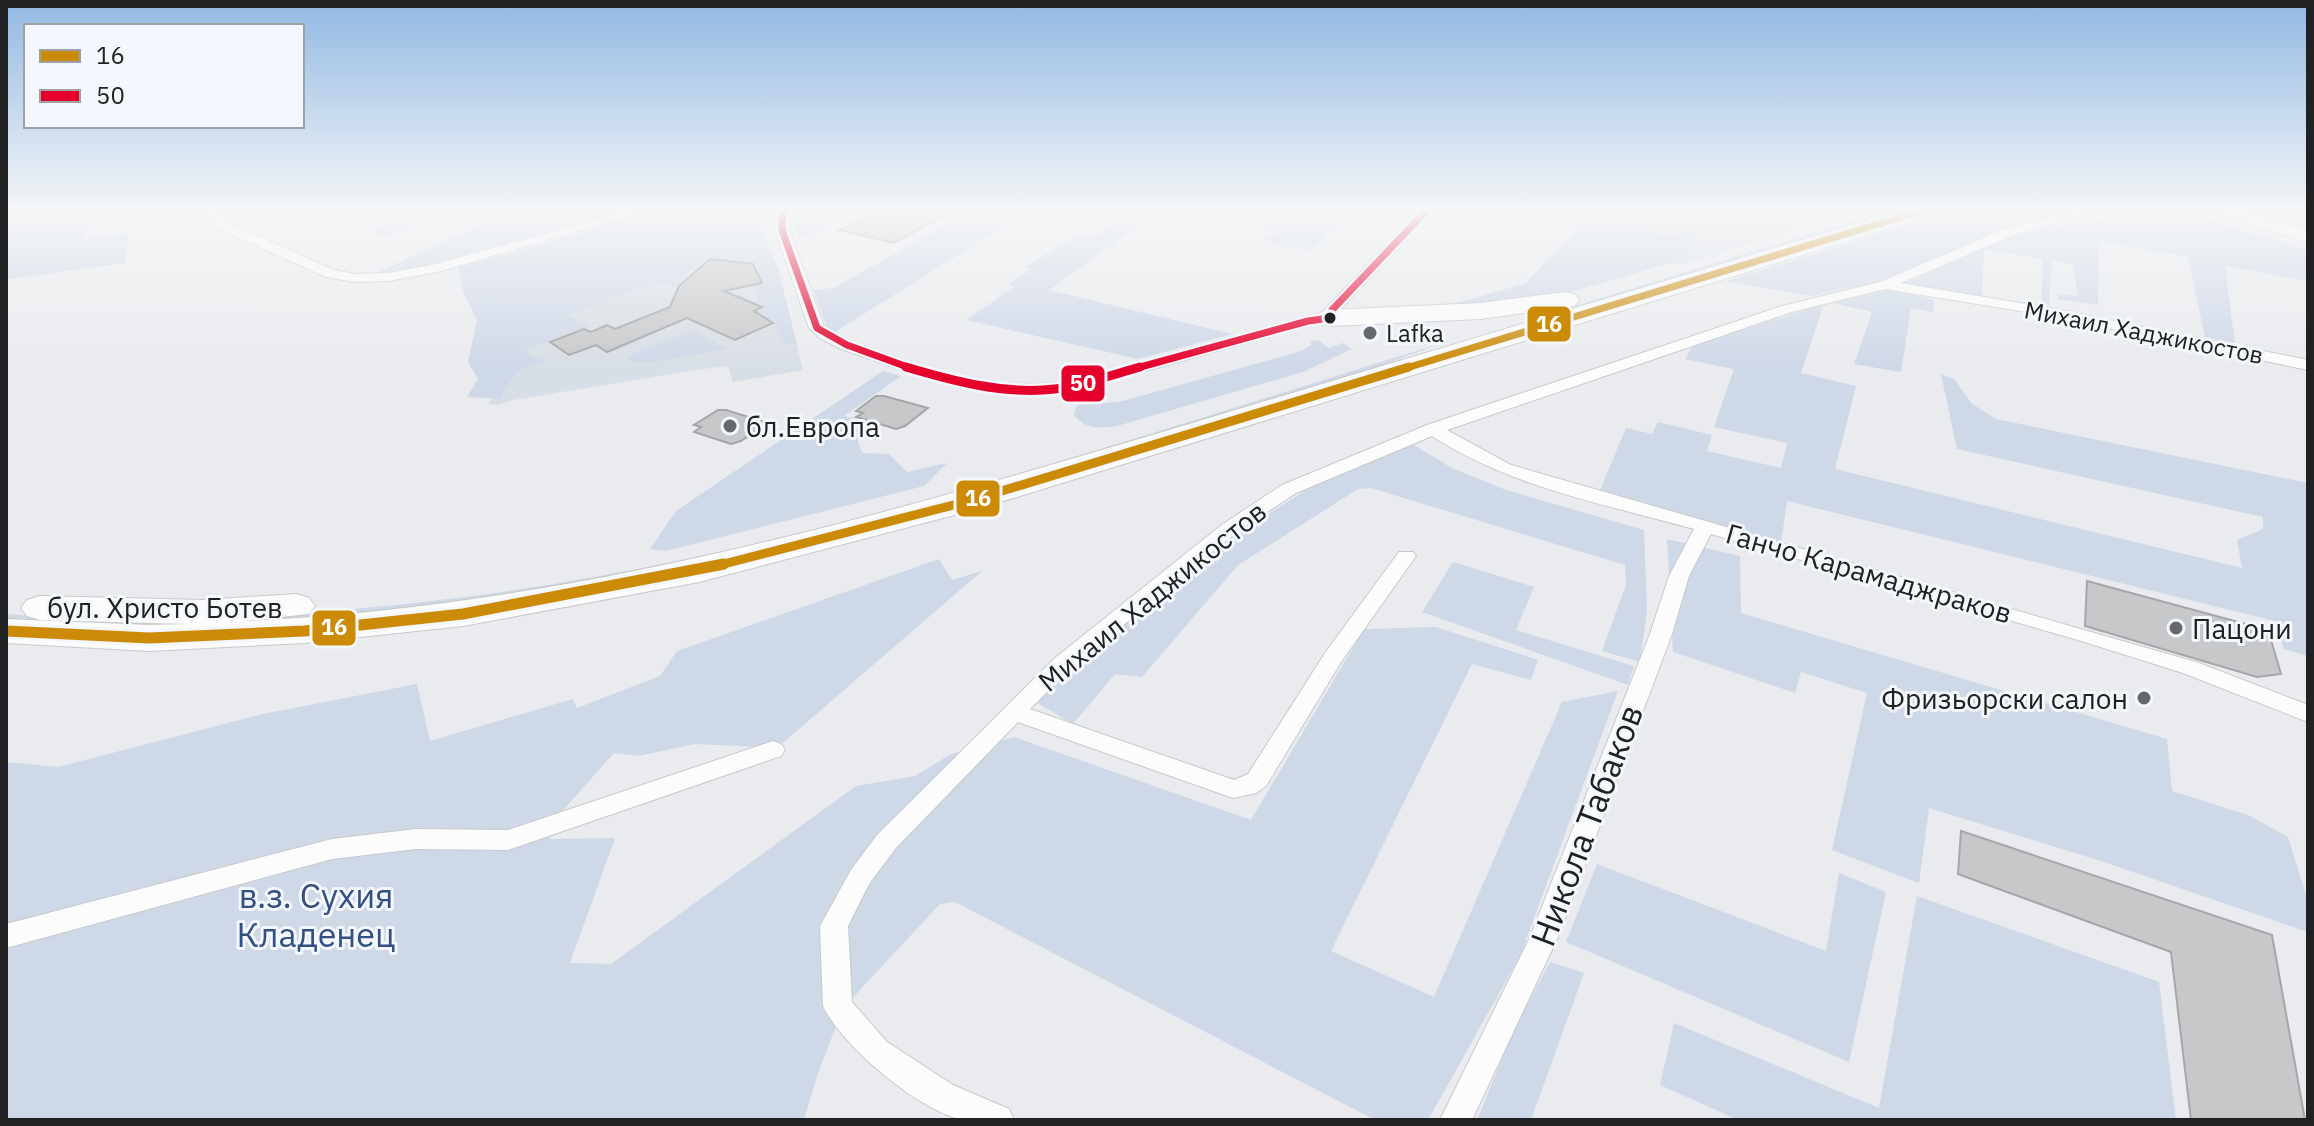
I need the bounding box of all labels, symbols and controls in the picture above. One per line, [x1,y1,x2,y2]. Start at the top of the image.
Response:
legend [24,24,304,128]
text: 16 [96,39,125,71]
text: 50 [96,79,125,111]
street label: Михаил Хаджикостов [2022,293,2266,371]
line badge: 16 [1526,305,1572,343]
text: 16 [1536,309,1562,338]
unlabelled marker [1322,310,1338,326]
place label: Lafka [1386,317,1444,349]
marker: Lafka [1361,324,1379,342]
line badge: 50 [1060,364,1106,403]
text: 50 [1070,368,1096,397]
place label: бл.Европа [746,408,880,445]
marker: бл.Европа [721,417,739,435]
line badge: 16 [955,479,1001,518]
text: 16 [965,483,991,512]
street label: Михаил Хаджикостов [1030,492,1274,700]
street label: Ганчо Карамаджраков [1722,514,2016,632]
street label: бул. Христо Ботев [47,589,283,626]
line badge: 16 [311,609,357,647]
place label: Пацони [2192,610,2292,647]
text: 16 [321,612,347,641]
marker: Пацони [2167,619,2185,637]
place label: Фризьорски салон [1881,680,2128,717]
marker: Фризьорски салон [2135,689,2153,707]
street label: Никола Табаков [1520,698,1652,952]
park label: в.з. Сухия Кладенец [237,873,395,956]

